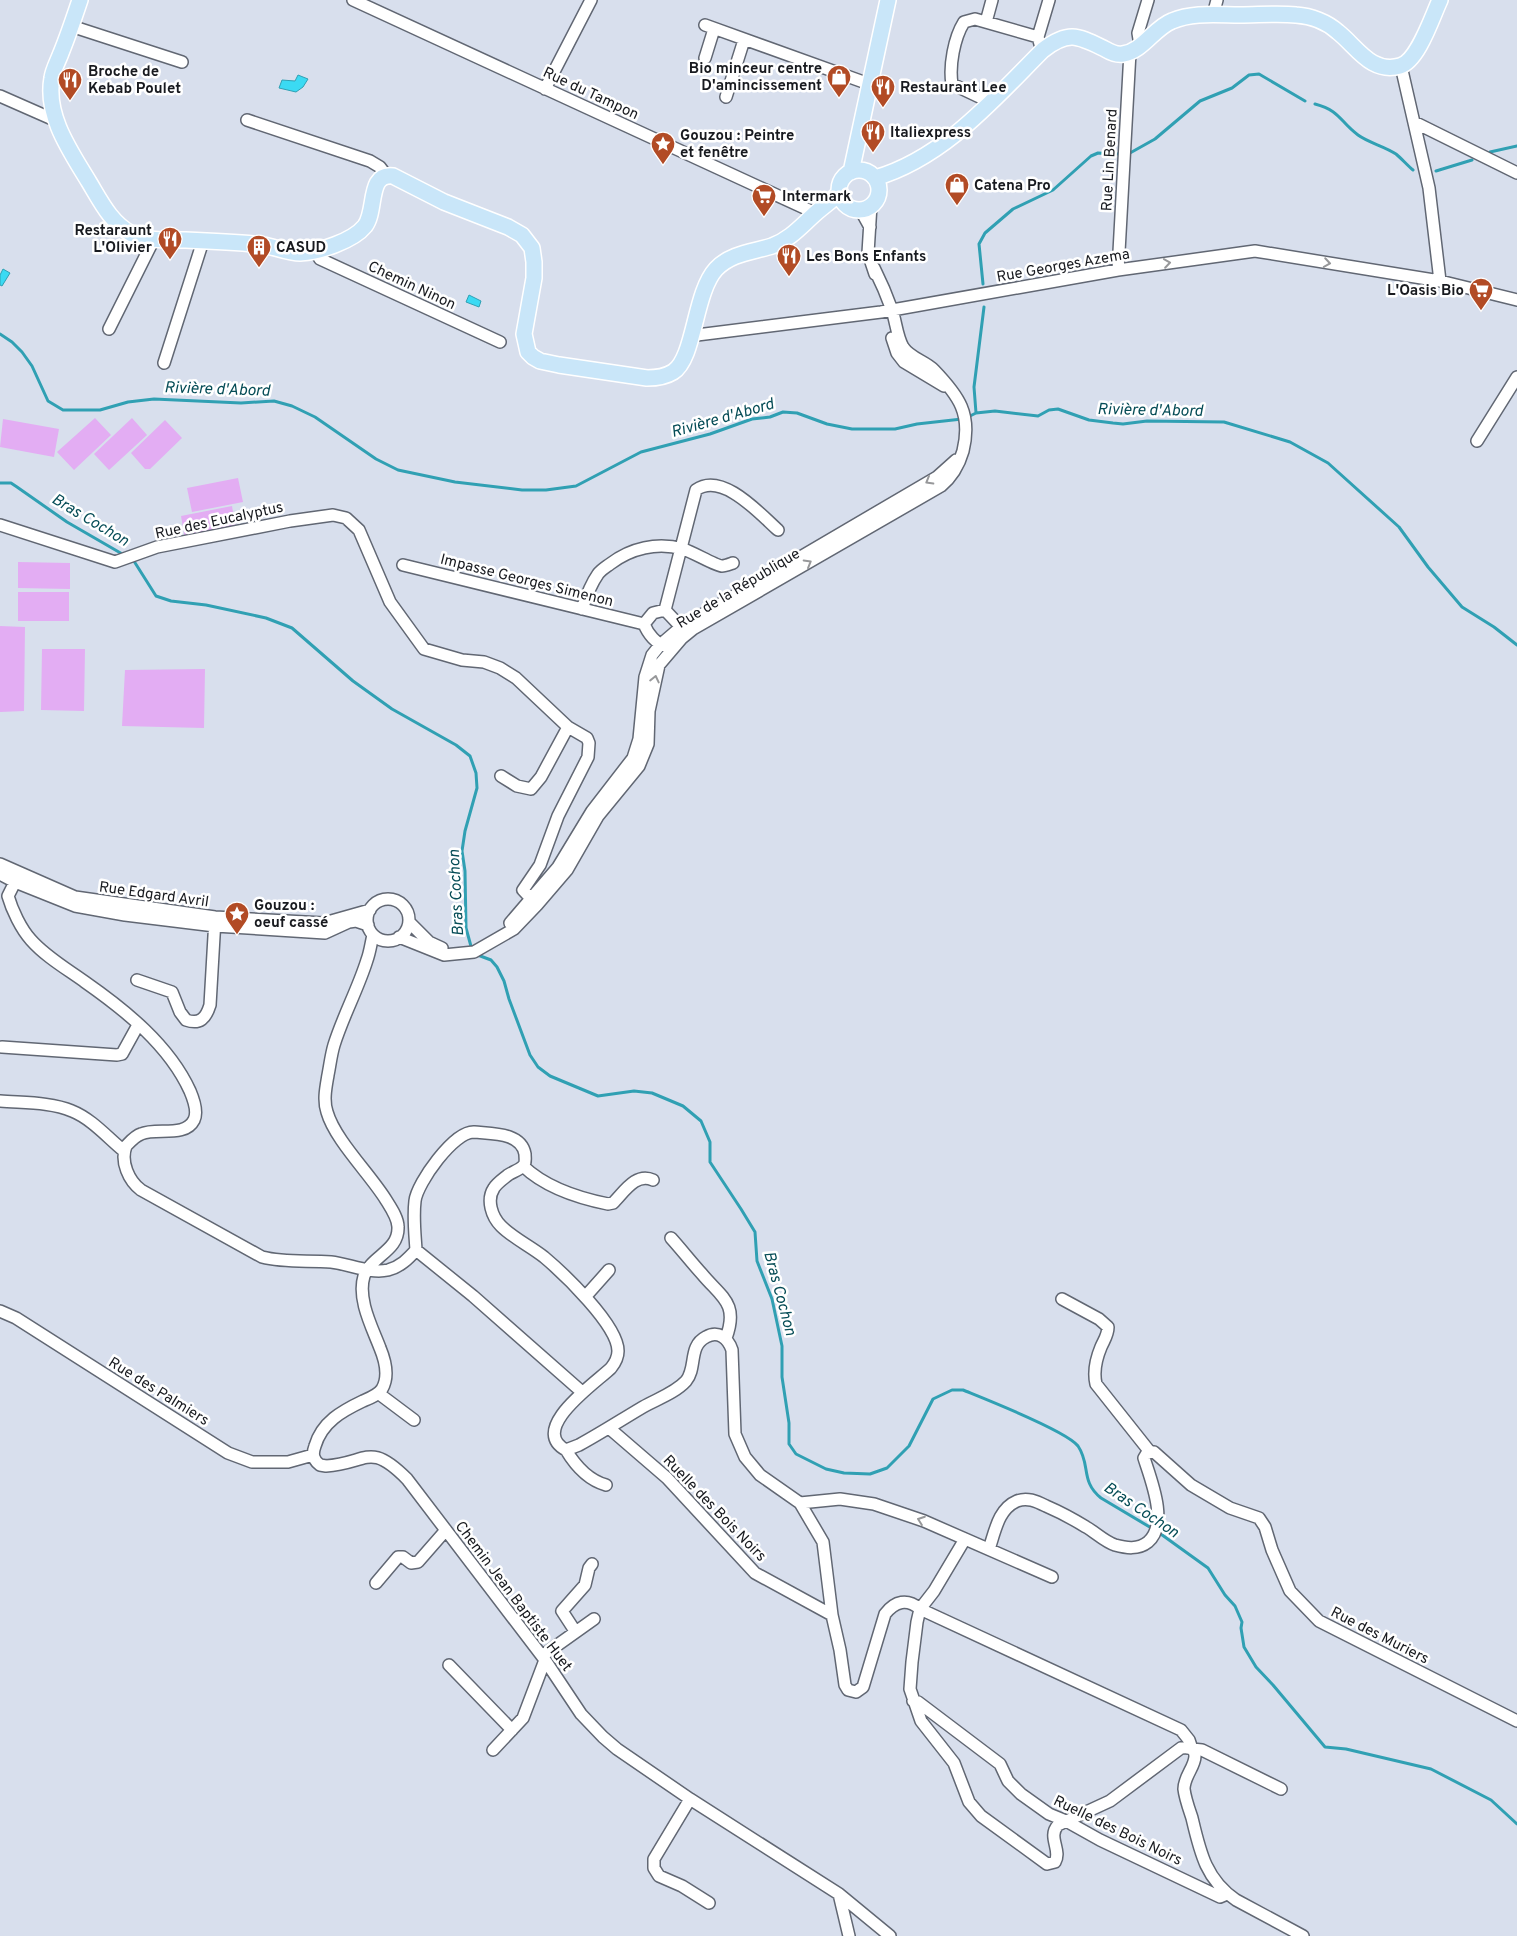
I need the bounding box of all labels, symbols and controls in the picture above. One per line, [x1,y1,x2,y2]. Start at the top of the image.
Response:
place label: Bio minceur centre D'amincissement [689,60,822,96]
place label: Broche de Kebab Poulet [88,63,181,99]
street label: Rue du Tampon [539,64,641,125]
shop icon: Bio minceur centre D'amincissement [826,64,852,98]
restaurant icon: Broche de Kebab Poulet [57,67,83,101]
restaurant icon: Restaurant Lee [870,74,896,108]
place label: Restaurant Lee [900,79,1007,98]
street label: Rue Lin Benard [1098,108,1123,212]
restaurant icon: Italiexpress [860,119,886,153]
place label: Italiexpress [890,124,971,143]
place label: Gouzou : Peintre et fenêtre [680,127,794,163]
place icon: Gouzou : Peintre et fenêtre [650,131,676,165]
shop icon: Catena Pro [944,172,970,206]
place label: Catena Pro [974,177,1051,196]
supermarket icon: Intermark [751,183,777,217]
place label: Intermark [782,188,852,207]
place label: Restaraunt L'Olivier [75,222,153,258]
restaurant icon: Restaraunt L'Olivier [157,226,183,260]
building icon: CASUD [246,234,272,268]
place label: CASUD [276,239,326,258]
restaurant icon: Les Bons Enfants [776,243,802,277]
street label: Rue Georges Azema [995,245,1131,288]
place label: Les Bons Enfants [806,248,926,267]
one-way arrow [1323,257,1332,267]
street label: Chemin Ninon [364,258,458,315]
one-way arrow [1163,258,1171,269]
supermarket icon: L'Oasis Bio [1468,277,1494,311]
place label: L'Oasis Bio [1387,282,1464,301]
water label: Rivière d'Abord [164,378,271,402]
water label: Rivière d'Abord [669,394,777,443]
water label: Rivière d'Abord [1097,400,1204,422]
one-way arrow [925,475,934,485]
water label: Bras Cochon [48,490,133,552]
street label: Rue des Eucalyptus [154,499,285,544]
street label: Rue de la République [674,545,804,634]
street label: Impasse Georges Simenon [438,551,615,612]
one-way arrow [803,560,812,570]
one-way arrow [649,675,660,684]
water label: Bras Cochon [445,849,469,937]
street label: Rue Edgard Avril [98,878,210,913]
place label: Gouzou : oeuf cassé [254,897,328,933]
place icon: Gouzou : oeuf cassé [224,901,250,935]
water label: Bras Cochon [758,1249,800,1338]
street label: Rue des Palmiers [104,1354,212,1431]
street label: Ruelle des Bois Noirs [658,1452,770,1566]
water label: Bras Cochon [1099,1478,1183,1543]
one-way arrow [917,1516,925,1526]
street label: Chemin Jean Baptiste Huet [450,1518,576,1676]
street label: Rue des Muriers [1327,1603,1432,1669]
street label: Ruelle des Bois Noirs [1050,1792,1185,1871]

